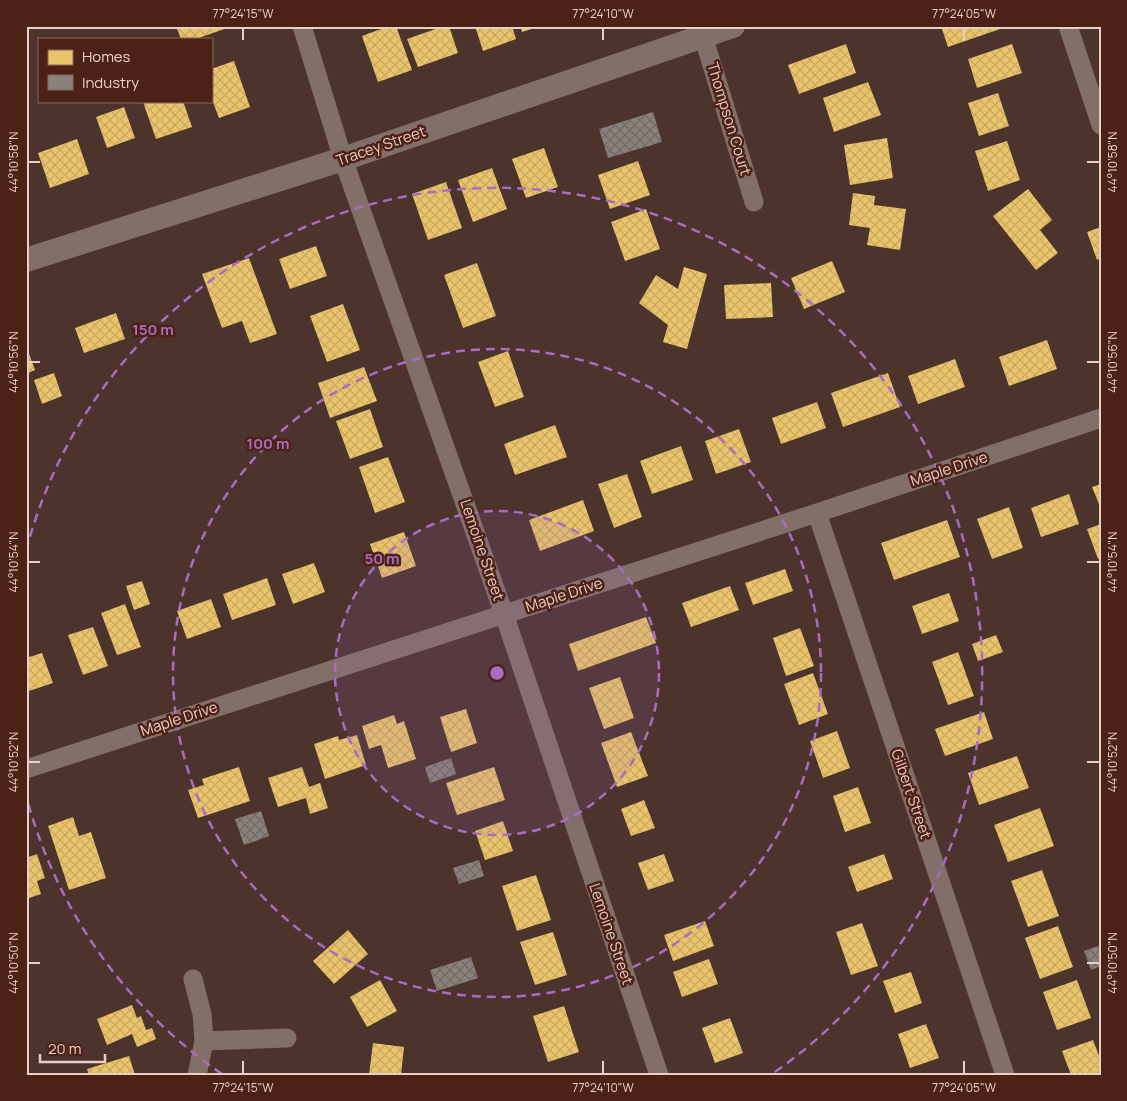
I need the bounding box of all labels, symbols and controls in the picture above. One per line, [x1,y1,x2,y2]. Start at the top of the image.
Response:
text: 77°24'15"W [212,5,274,22]
text: 77°24'10"W [572,5,635,22]
text: 77°24'05"W [932,5,997,22]
legend [38,38,212,102]
text: Homes [82,46,131,67]
street label: Thompson Court [702,60,757,178]
text: Industry [82,72,139,93]
street label: Tracey Street [333,120,428,171]
text: 44°10'58"N [5,131,22,193]
text: 44°10'58"N [1104,131,1121,193]
text: 150 m [132,319,174,340]
text: 44°10'56"N [5,331,22,393]
text: 44°10'56"N [1104,331,1121,393]
text: 100 m [247,433,289,454]
street label: Maple Drive [907,446,990,491]
street label: Lemoine Street [455,496,510,603]
text: 44°10'54"N [5,532,22,592]
text: 44°10'54"N [1104,532,1121,592]
text: 50 m [364,548,400,569]
street label: Maple Drive [522,572,605,617]
centre of rings [488,664,506,682]
street label: Maple Drive [137,696,220,741]
text: 44°10'52"N [5,732,22,792]
text: 44°10'52"N [1104,732,1121,792]
street label: Gilbert Street [886,746,937,842]
street label: Lemoine Street [584,880,639,987]
text: 44°10'50"N [5,932,22,994]
text: 44°10'50"N [1104,932,1121,994]
scale bar [40,1031,105,1063]
text: 20 m [48,1038,81,1059]
text: 77°24'15"W [212,1079,274,1096]
text: 77°24'10"W [572,1079,635,1096]
text: 77°24'05"W [932,1079,997,1096]

